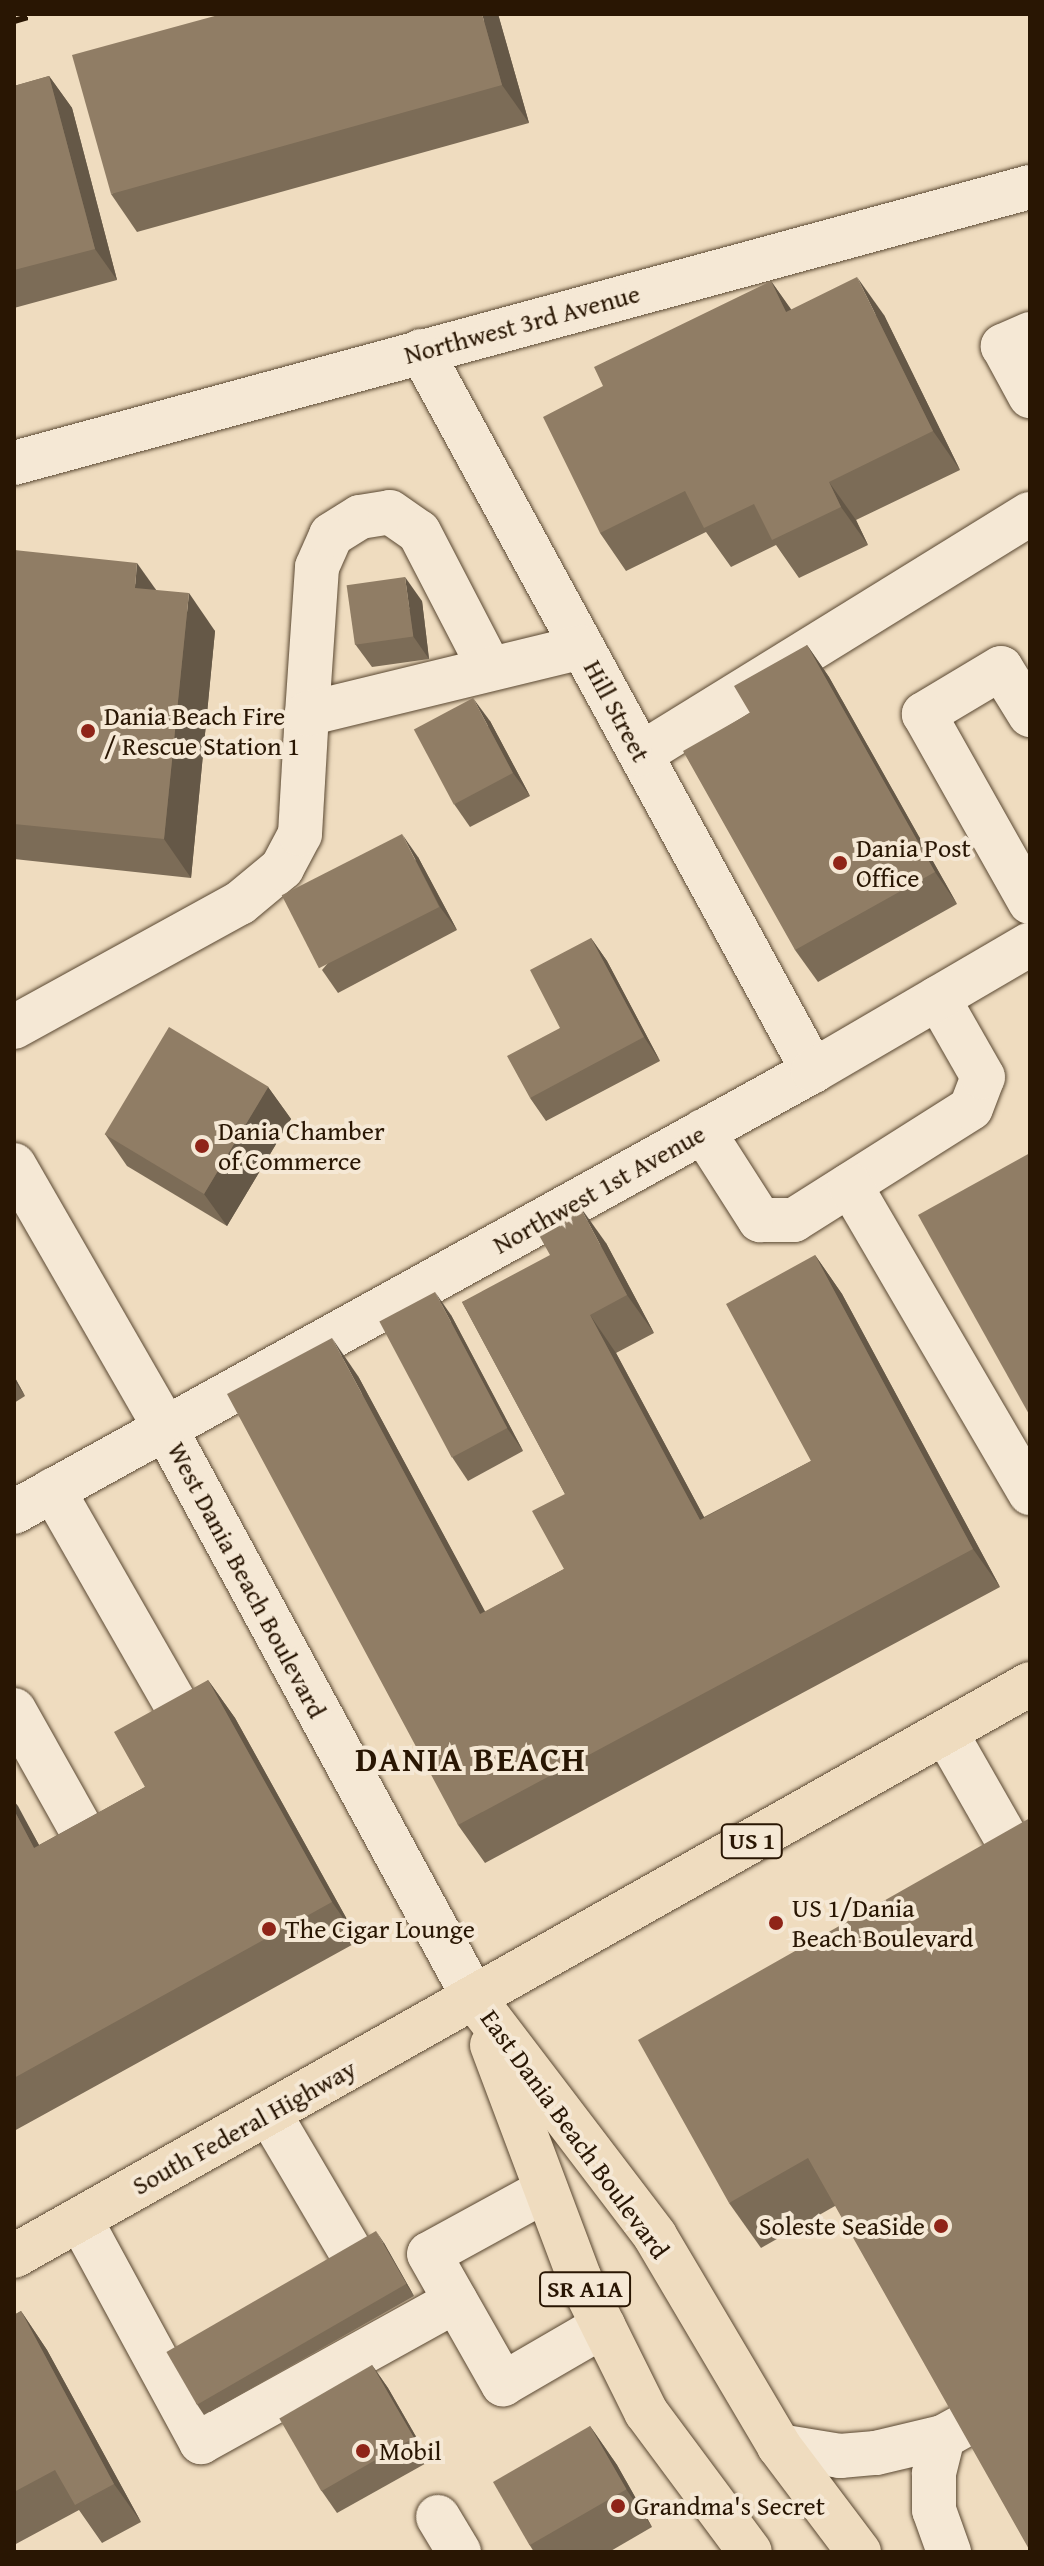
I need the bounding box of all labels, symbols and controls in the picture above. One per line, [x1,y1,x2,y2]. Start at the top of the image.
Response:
street label: Northwest 3rd Avenue [401,278,643,370]
street label: Hill Street [577,655,657,767]
place label: Dania Beach Fire / Rescue Station 1 [104,700,300,762]
marker: Dania Beach Fire / Rescue Station 1 [79,722,97,740]
place label: Dania Post Office [856,832,971,894]
marker: Dania Post Office [831,854,849,872]
place label: Dania Chamber of Commerce [218,1115,385,1176]
street label: Northwest 1st Avenue [487,1118,711,1260]
marker: Dania Chamber of Commerce [193,1137,211,1155]
street label: West Dania Beach Boulevard [161,1437,333,1723]
district label: DANIA BEACH [355,1739,587,1779]
road number: US 1 [720,1821,784,1861]
place label: US 1/Dania Beach Boulevard [792,1892,973,1954]
place label: The Cigar Lounge [285,1913,475,1945]
marker: US 1/Dania Beach Boulevard [767,1914,785,1932]
marker: The Cigar Lounge [260,1920,278,1938]
street label: East Dania Beach Boulevard [474,2003,676,2265]
street label: South Federal Highway [127,2053,361,2201]
place label: Soleste SeaSide [759,2210,925,2242]
marker: Soleste SeaSide [932,2217,950,2235]
road number: SR A1A [539,2269,631,2309]
place label: Mobil [379,2435,442,2467]
marker: Mobil [354,2442,372,2460]
place label: Grandma's Secret [634,2490,825,2522]
marker: Grandma's Secret [609,2497,627,2515]

